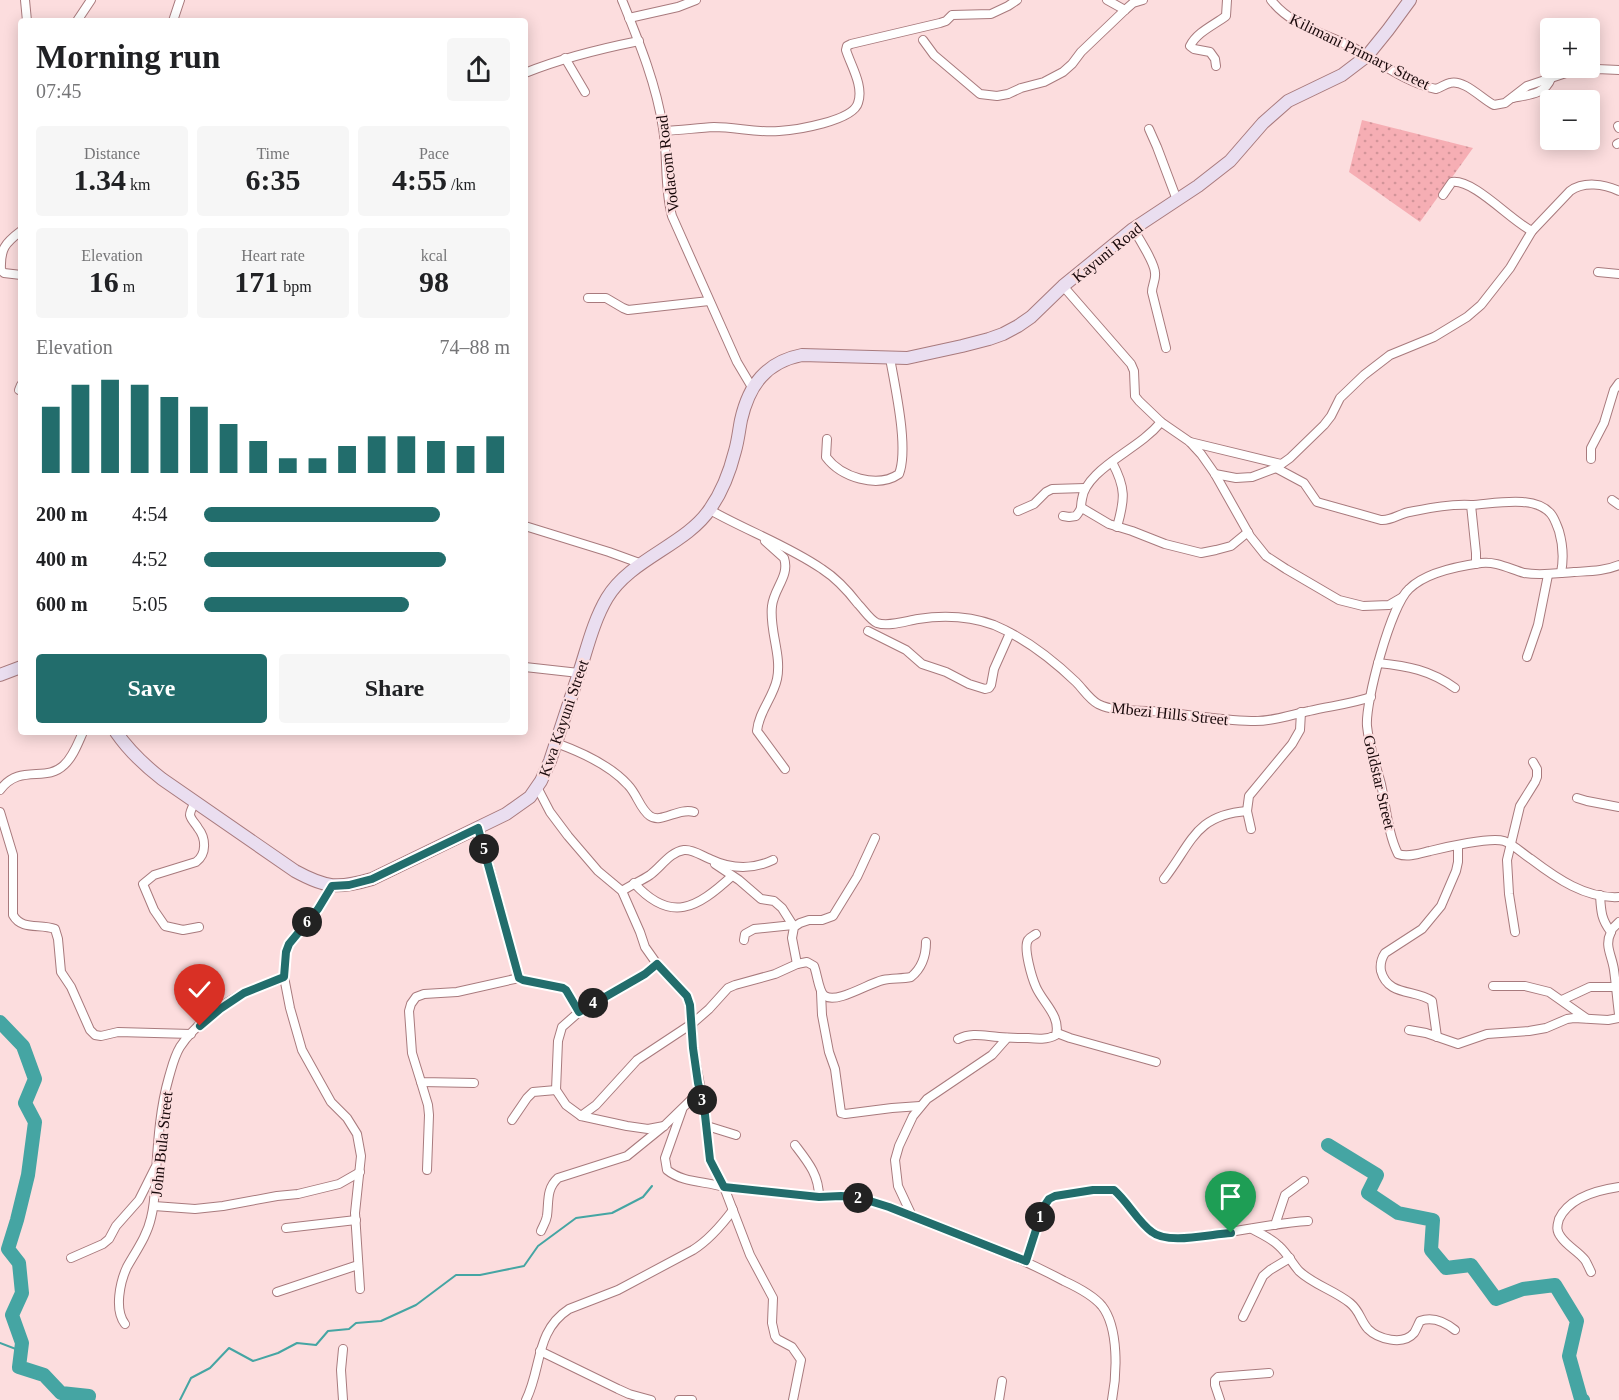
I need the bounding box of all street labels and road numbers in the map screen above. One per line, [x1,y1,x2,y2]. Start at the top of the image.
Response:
street label: Kilimani Primary Street [1287,10,1433,94]
street label: Vodacom Road [653,114,682,214]
street label: Kayuni Road [1069,219,1146,286]
street label: Kwa Kayuni Street [535,657,593,779]
street label: Mbezi Hills Street [1111,699,1230,728]
street label: Goldstar Street [1360,733,1399,832]
street label: John Bula Street [148,1090,176,1198]

